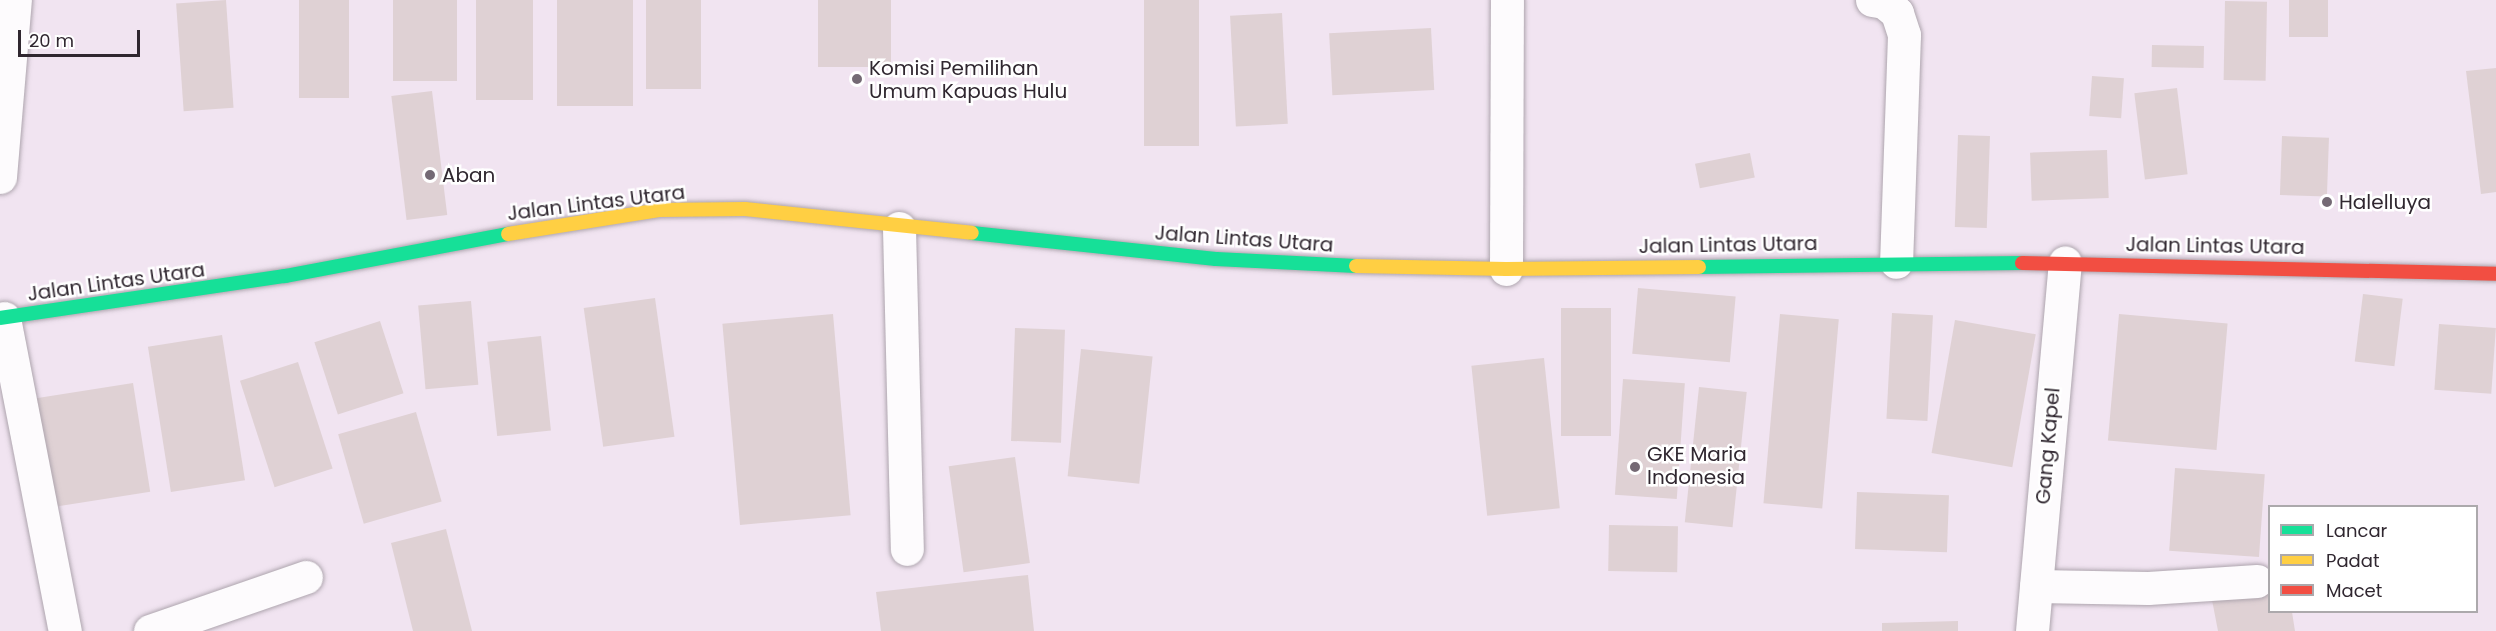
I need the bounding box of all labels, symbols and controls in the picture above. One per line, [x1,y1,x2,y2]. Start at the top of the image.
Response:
scale bar [21,18,142,56]
text: 20 m [29,28,74,53]
place label: Komisi Pemilihan Umum Kapuas Hulu [869,56,1067,103]
marker: Komisi Pemilihan Umum Kapuas Hulu [850,72,864,86]
place label: Aban [442,163,495,187]
marker: Aban [423,168,437,182]
street label: Jalan Lintas Utara [506,180,686,226]
place label: Halelluya [2339,190,2431,214]
marker: Halelluya [2320,195,2334,209]
street label: Jalan Lintas Utara [1154,221,1334,257]
street label: Jalan Lintas Utara [1638,231,1818,259]
street label: Jalan Lintas Utara [2125,232,2305,260]
street label: Jalan Lintas Utara [26,258,206,306]
street label: Gang Kapel [2031,387,2065,505]
place label: GKE Maria Indonesia [1647,443,1747,490]
marker: GKE Maria Indonesia [1628,460,1642,474]
legend [2268,505,2478,613]
text: Lancar [2326,518,2387,543]
text: Padat [2326,548,2379,573]
text: Macet [2326,578,2382,603]

